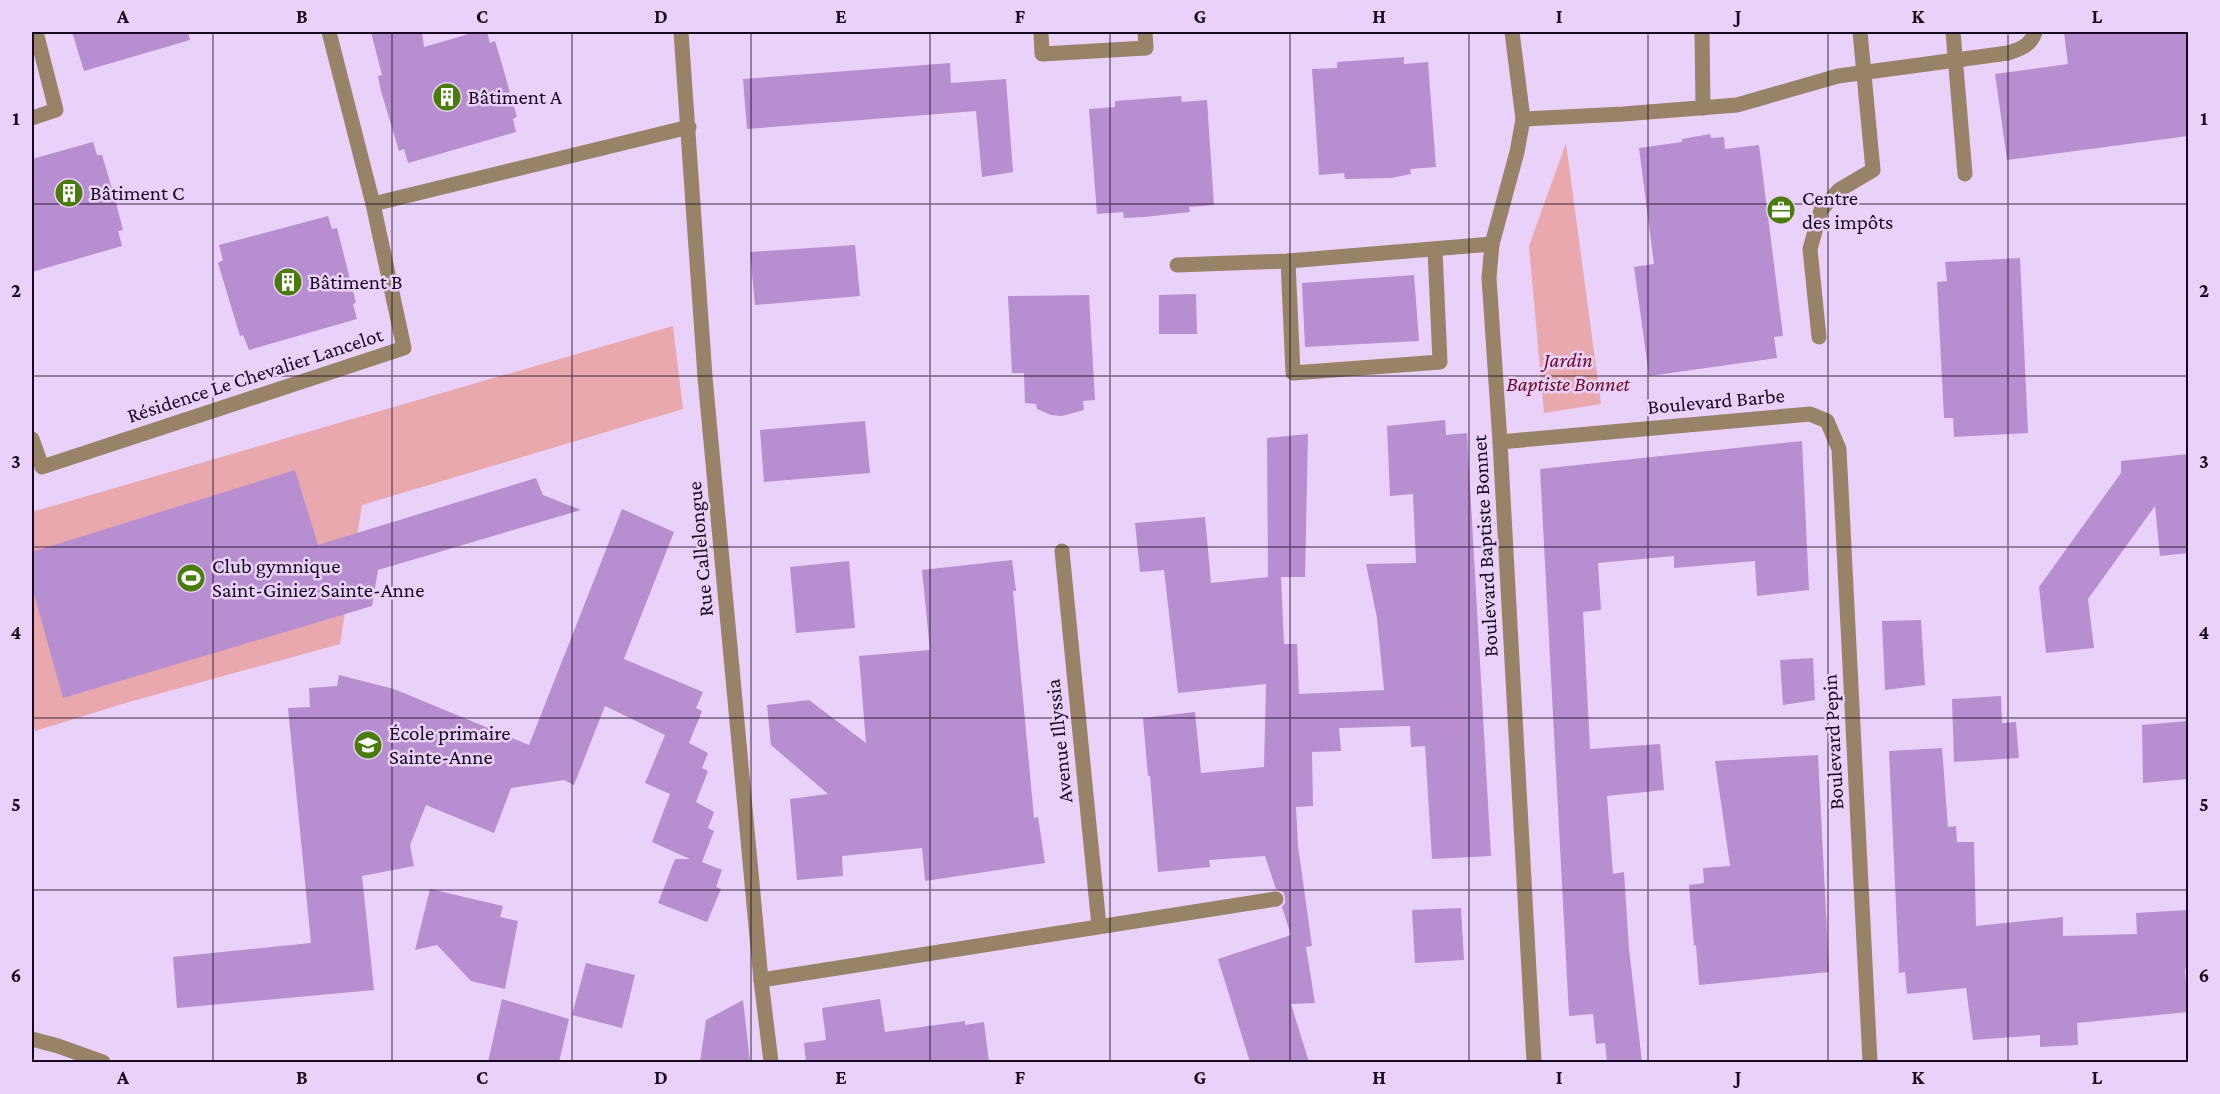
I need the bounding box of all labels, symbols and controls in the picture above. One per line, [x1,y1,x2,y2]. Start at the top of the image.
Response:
text: A [116,5,130,27]
text: B [296,5,308,27]
text: C [476,5,488,27]
text: D [654,5,668,27]
text: E [835,5,847,27]
text: F [1015,5,1026,27]
text: G [1194,5,1207,27]
text: H [1372,5,1386,27]
text: I [1556,5,1563,27]
text: J [1733,5,1742,27]
text: K [1912,5,1926,27]
text: L [2092,5,2103,27]
building icon: Bâtiment A [431,81,463,113]
place label: Bâtiment A [468,85,562,109]
text: 1 [12,107,20,129]
text: 1 [2200,107,2208,129]
building icon: Bâtiment C [53,177,85,209]
place label: Bâtiment C [90,181,184,205]
place label: Centre des impôts [1802,186,1893,234]
office icon: Centre des impôts [1765,194,1797,226]
building icon: Bâtiment B [272,266,304,298]
place label: Bâtiment B [309,270,402,294]
text: 2 [11,279,21,301]
text: 2 [2199,279,2209,301]
street label: Résidence Le Chevalier Lancelot [124,322,387,428]
park label: Jardin Baptiste Bonnet [1506,348,1631,396]
street label: Boulevard Barbe [1646,383,1786,419]
street label: Boulevard Baptiste Bonnet [1467,433,1503,658]
text: 3 [11,450,21,472]
text: 3 [2199,450,2209,472]
street label: Rue Callelongue [682,480,718,618]
place label: Club gymnique Saint-Giniez Sainte-Anne [212,554,424,602]
sports icon: Club gymnique Saint-Giniez Sainte-Anne [175,562,207,594]
text: 4 [11,621,22,643]
text: 4 [2199,621,2210,643]
street label: Boulevard Pepin [1817,673,1849,811]
street label: Avenue Illyssia [1041,678,1077,804]
place label: École primaire Sainte-Anne [389,721,510,769]
school or university icon: École primaire Sainte-Anne [352,729,384,761]
text: 5 [11,793,21,815]
text: 5 [2199,793,2209,815]
text: 6 [11,964,21,986]
text: 6 [2199,964,2209,986]
text: A [116,1066,130,1088]
text: B [296,1066,308,1088]
text: C [476,1066,488,1088]
text: D [654,1066,668,1088]
text: E [835,1066,847,1088]
text: F [1015,1066,1026,1088]
text: G [1194,1066,1207,1088]
text: H [1372,1066,1386,1088]
text: I [1556,1066,1563,1088]
text: J [1733,1066,1742,1088]
text: K [1912,1066,1926,1088]
text: L [2092,1066,2103,1088]

